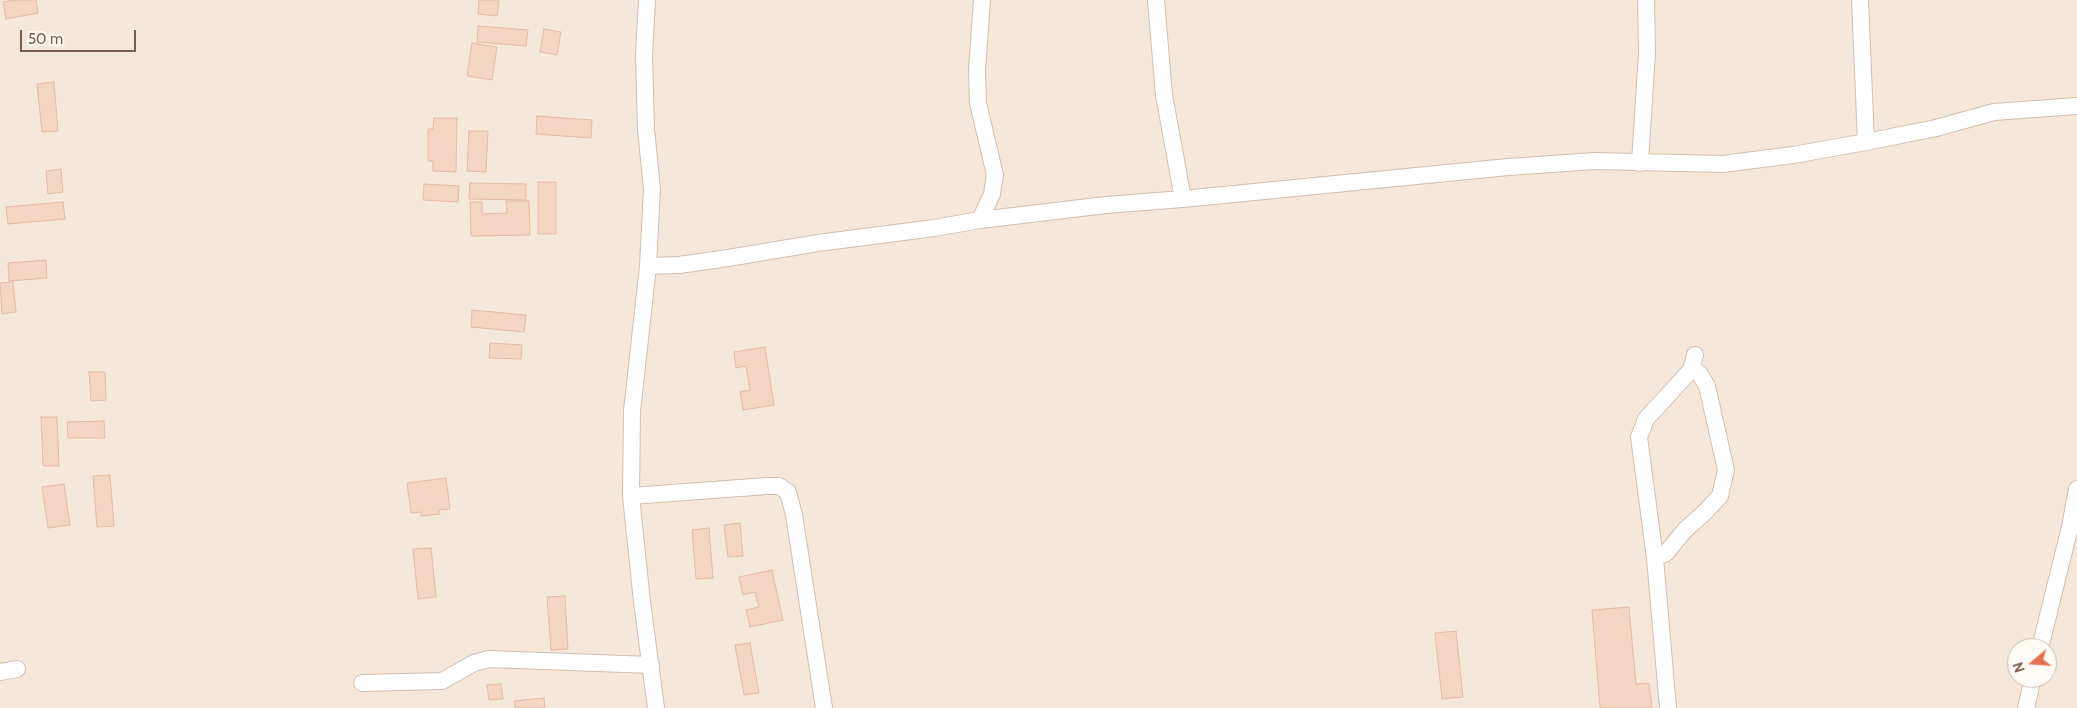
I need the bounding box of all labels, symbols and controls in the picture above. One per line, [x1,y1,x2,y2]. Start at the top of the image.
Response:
scale bar [22,20,139,52]
text: 50 m [28,30,63,48]
north arrow [2007,638,2057,688]
text: N [2009,660,2029,675]

